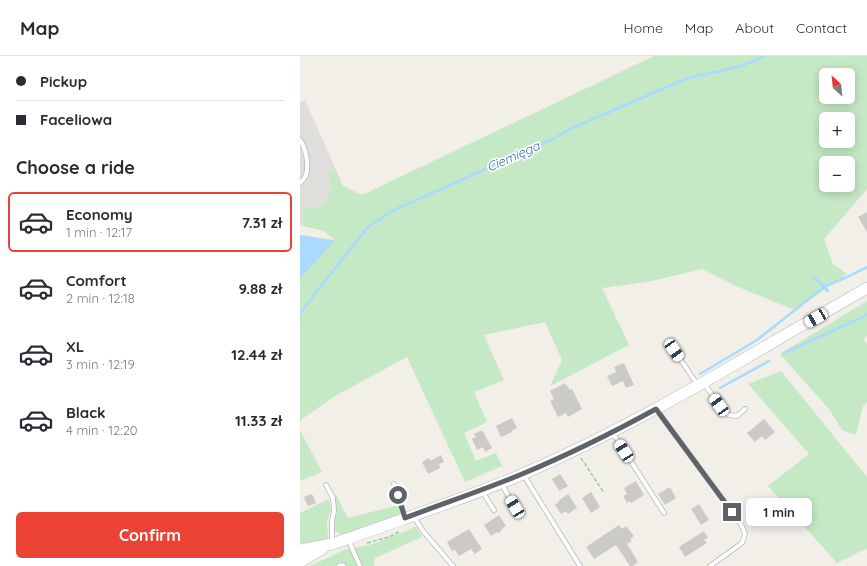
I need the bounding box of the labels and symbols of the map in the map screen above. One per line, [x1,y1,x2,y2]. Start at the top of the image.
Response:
north arrow [819,68,855,104]
water label: Ciemięga [484,137,543,175]
car [803,307,829,329]
car [662,337,686,363]
car [707,392,731,418]
car [612,438,636,464]
route start [389,486,407,504]
car [504,494,526,520]
callout: 1 min [746,498,812,526]
route end [723,503,741,521]

